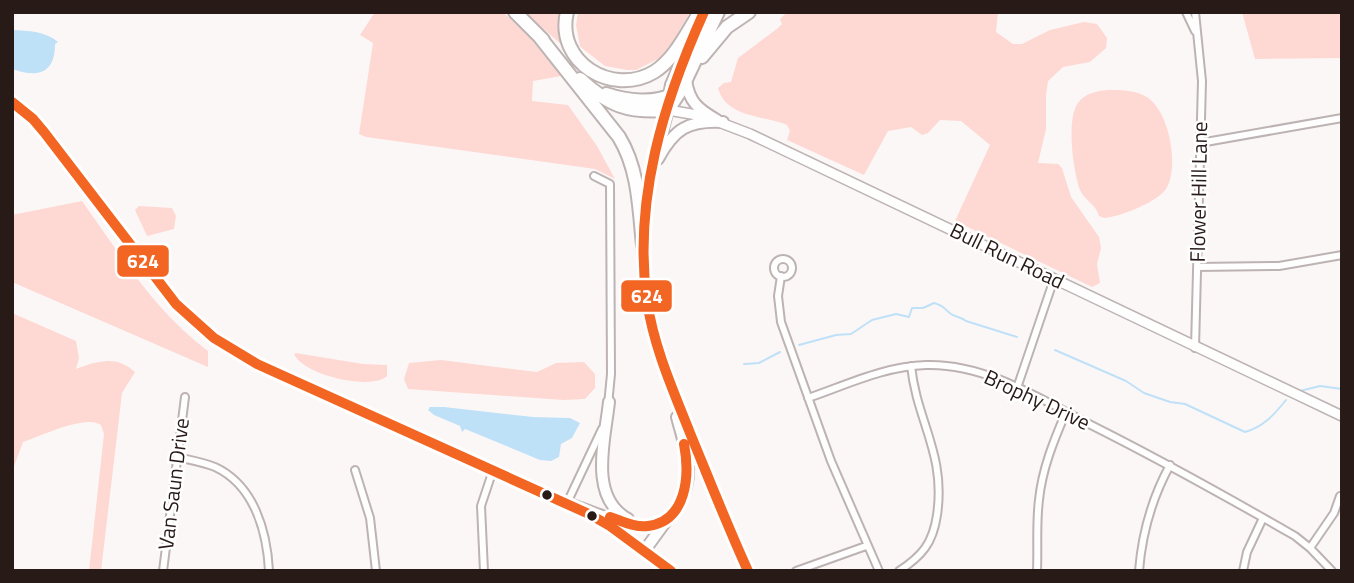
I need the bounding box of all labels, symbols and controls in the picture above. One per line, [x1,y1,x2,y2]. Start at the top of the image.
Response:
street label: Flower Hill Lane [1181,121,1215,263]
street label: Bull Run Road [945,214,1070,297]
line badge: 624 [116,244,170,278]
text: 624 [127,246,159,275]
line badge: 624 [620,279,673,313]
text: 624 [631,281,663,310]
street label: Brophy Drive [979,361,1096,438]
street label: Van Saun Drive [149,416,197,552]
unlabelled marker [540,488,554,502]
unlabelled marker [585,509,599,523]

